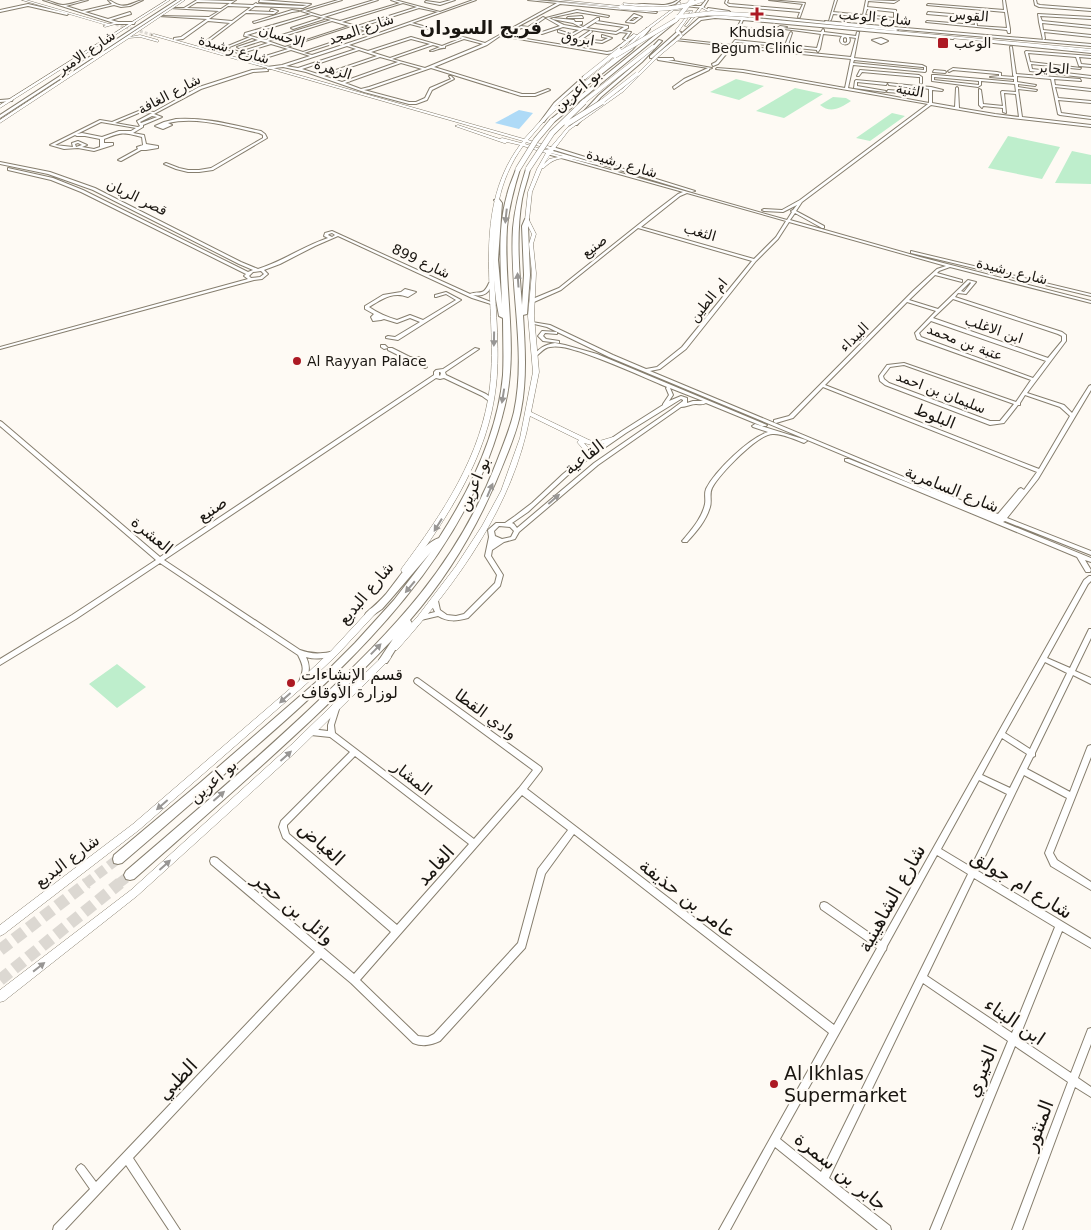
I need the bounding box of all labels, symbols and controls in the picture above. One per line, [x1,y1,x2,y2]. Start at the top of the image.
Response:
street label: القوس [949,5,989,26]
street label: شارع الوعب [838,6,912,29]
marker: Khudsia Begum Clinic [750,7,764,21]
street label: شارع المجد [326,10,396,49]
district label: فريج السودان [420,17,542,39]
street label: الاحسان [257,21,307,51]
place label: Khudsia Begum Clinic [711,24,803,56]
street label: شارع الامير [53,27,119,79]
street label: ابروق [560,28,596,49]
street label: شارع رشيدة [196,31,271,68]
place label: الوعب [954,35,992,52]
marker: الوعب [936,36,950,50]
street label: الزهرة [312,55,354,83]
street label: الحاير [1035,59,1070,78]
street label: بو اعرين [549,64,606,116]
street label: شارع الغافة [135,71,204,118]
street label: الثنية [895,80,925,100]
street label: شارع رشيدة [584,145,659,182]
street label: قصر الريان [104,175,170,219]
one-way arrow [502,208,510,224]
street label: الثغب [682,220,718,244]
street label: صنيع [578,231,610,262]
street label: شارع 899 [389,241,453,282]
street label: شارع رشيدة [974,254,1049,289]
one-way arrow [514,272,522,288]
street label: ام الطين [686,275,731,326]
street label: ابن الاغلب [962,312,1025,347]
street label: البيداء [836,319,872,355]
street label: عتبة بن محمد [925,320,1005,365]
one-way arrow [490,331,498,347]
place label: Al Rayyan Palace [307,353,427,369]
marker: Al Rayyan Palace [291,355,303,367]
street label: سليمان بن احمد [894,368,988,417]
one-way arrow [499,388,507,404]
street label: البلوط [911,399,958,434]
street label: القاعية [560,436,608,478]
street label: بو اعرين [454,454,495,514]
street label: شارع السامرية [902,462,1002,517]
one-way arrow [486,483,494,497]
street label: صنيع [194,492,231,527]
one-way arrow [548,494,561,505]
street label: العشرة [127,512,177,559]
one-way arrow [433,518,443,531]
street label: شارع البديع [334,558,399,629]
one-way arrow [404,580,415,593]
one-way arrow [370,644,382,656]
place label: قسم الإنشاءات لوزارة الأوقاف [301,665,403,703]
marker: قسم الإنشاءات لوزارة الأوقاف [285,677,297,689]
street label: وادي القطا [451,685,521,744]
one-way arrow [278,693,291,704]
one-way arrow [279,750,291,762]
street label: بو اعرين [185,755,241,808]
street label: المشار [387,756,436,800]
one-way arrow [212,791,225,802]
one-way arrow [156,799,168,810]
street label: الغياض [294,816,350,870]
street label: شارع البديع [31,830,104,892]
street label: الغامد [411,840,459,890]
street label: شارع الشاهينية [852,840,930,956]
street label: شارع ام جولق [967,845,1077,924]
street label: عامر بن حذيفة [635,853,741,943]
one-way arrow [158,859,170,871]
street label: وائل بن حجر [247,867,340,949]
one-way arrow [32,962,45,972]
street label: ابن البناء [980,993,1049,1050]
street label: الخيري [961,1042,1002,1101]
street label: الظبي [152,1054,202,1105]
place label: Al Ikhlas Supermarket [784,1062,907,1106]
marker: Al Ikhlas Supermarket [768,1078,780,1090]
street label: المنثور [1018,1097,1059,1155]
street label: جابر بن سمرة [790,1127,892,1216]

